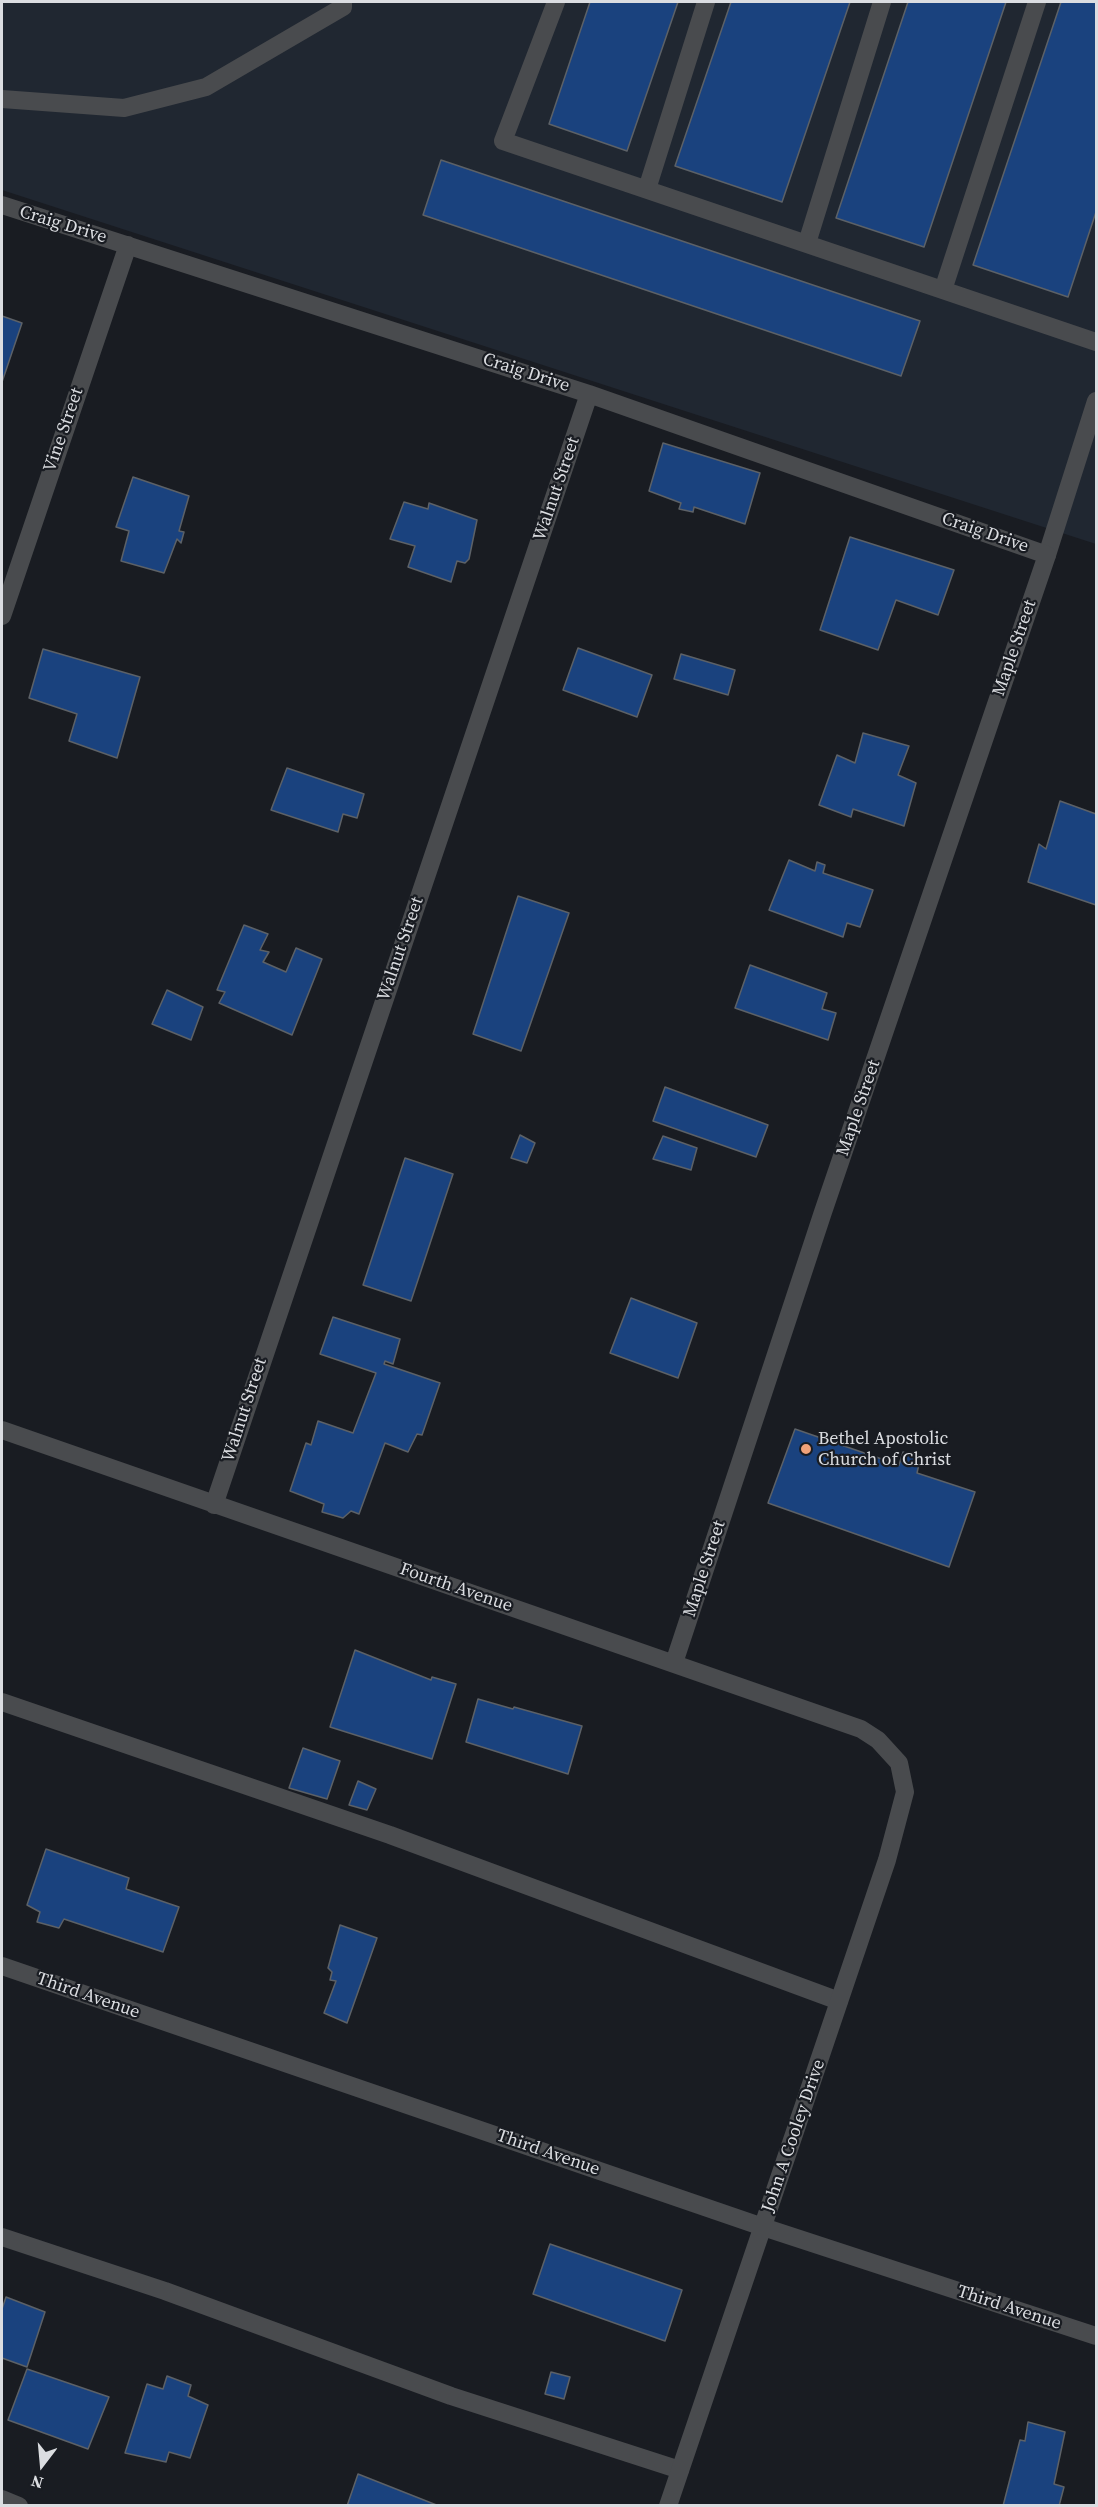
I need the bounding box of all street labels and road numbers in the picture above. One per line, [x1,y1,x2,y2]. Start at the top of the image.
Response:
street label: Craig Drive [17,201,109,249]
street label: Craig Drive [480,349,572,397]
street label: Vine Street [40,385,88,475]
street label: Walnut Street [529,434,585,544]
street label: Craig Drive [939,508,1031,558]
street label: Maple Street [988,597,1042,699]
street label: Walnut Street [373,894,429,1004]
street label: Maple Street [832,1057,886,1159]
street label: Walnut Street [218,1355,272,1465]
street label: Maple Street [679,1518,731,1620]
street label: Fourth Avenue [397,1559,515,1617]
street label: Third Avenue [33,1968,143,2024]
street label: John A Cooley Drive [758,2057,830,2215]
street label: Third Avenue [493,2125,603,2181]
street label: Third Avenue [954,2281,1064,2335]

